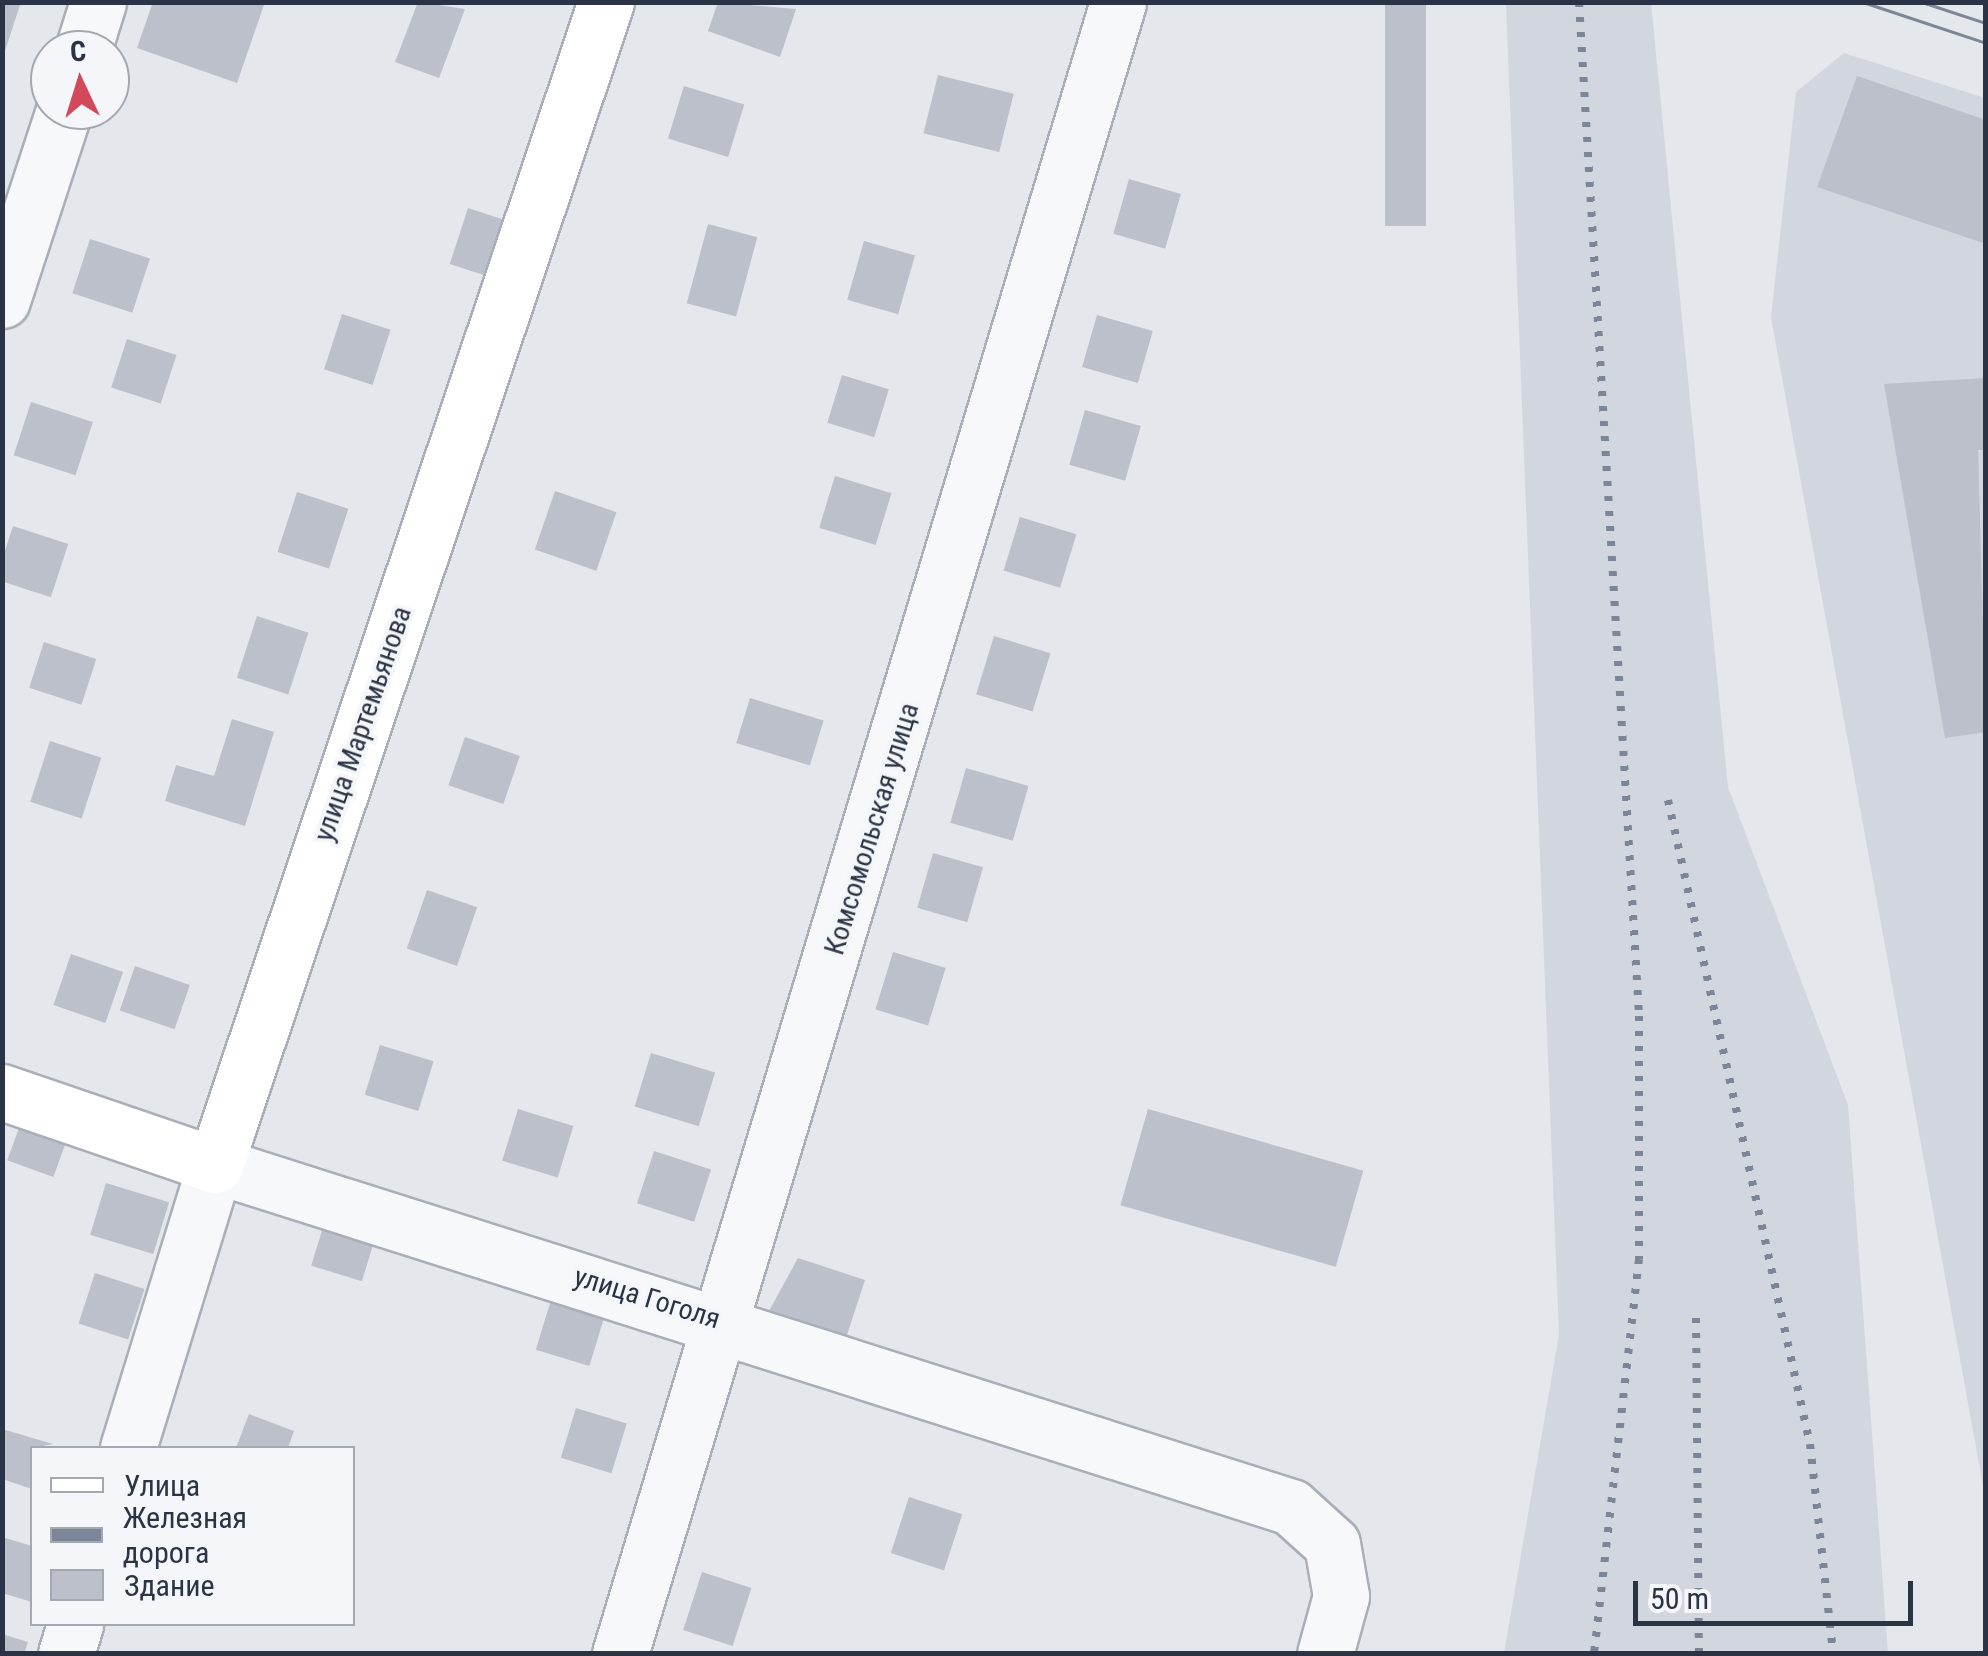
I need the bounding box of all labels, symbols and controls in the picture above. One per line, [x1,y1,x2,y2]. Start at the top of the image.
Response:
north arrow [30,30,130,130]
text: С [69,35,87,69]
street label: улица Мартемьянова [307,602,419,846]
street label: Комсомольская улица [818,699,926,959]
street label: улица Гоголя [570,1260,724,1336]
legend [30,1446,355,1626]
text: Улица [124,1468,200,1503]
text: Железная дорога [123,1500,247,1570]
scale bar [1638,1561,1918,1623]
text: Здание [124,1568,215,1603]
text: 50 m [1650,1581,1709,1616]

